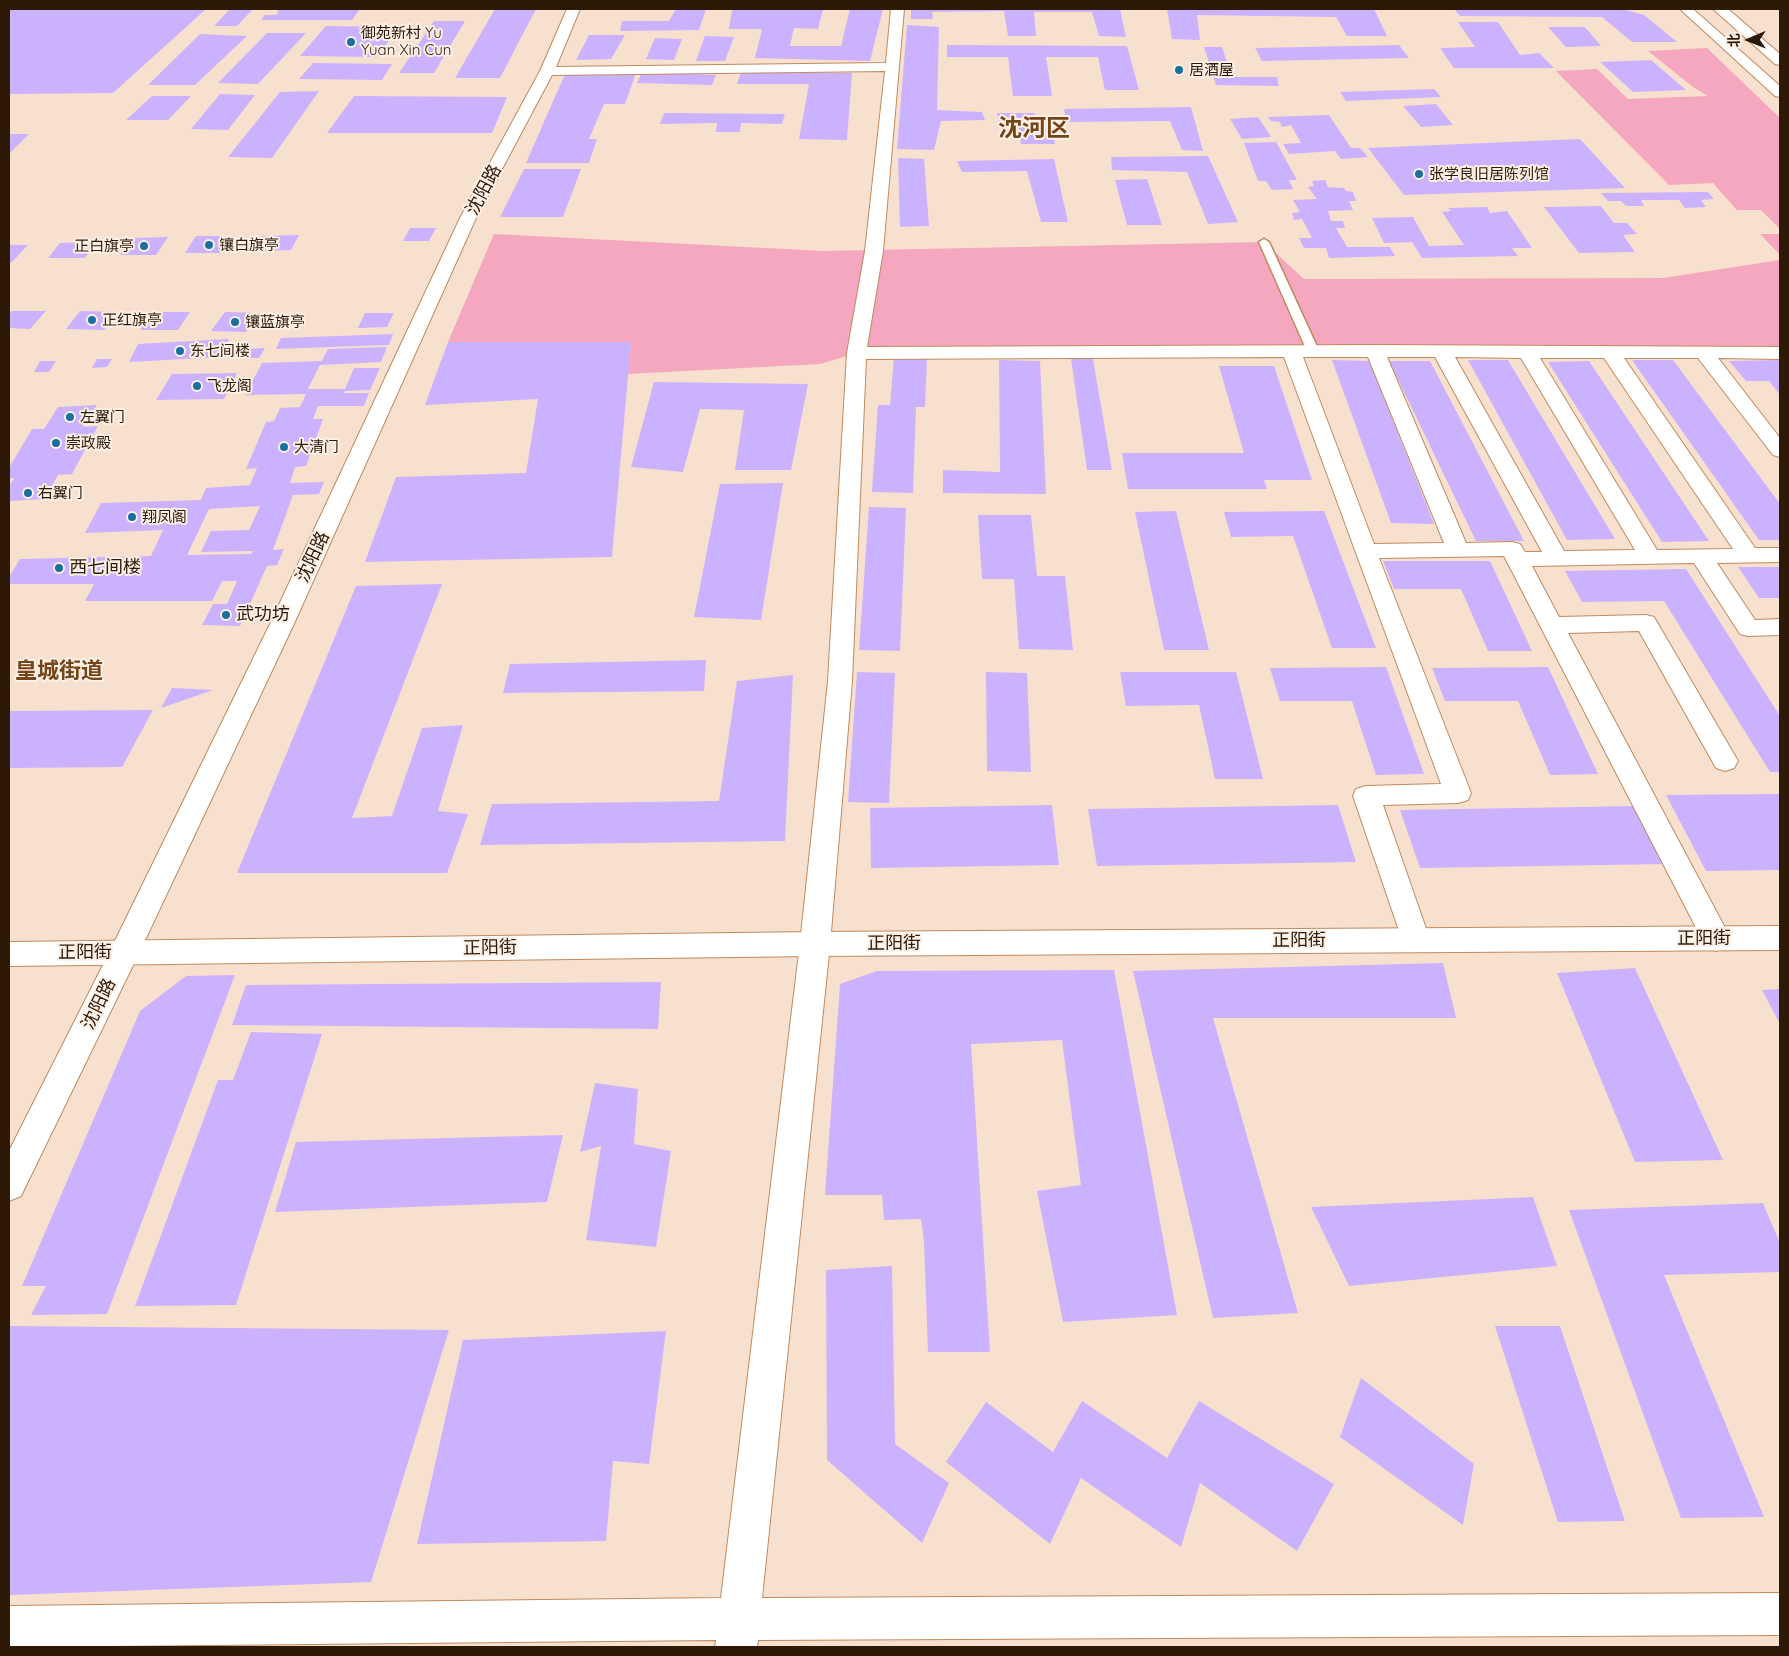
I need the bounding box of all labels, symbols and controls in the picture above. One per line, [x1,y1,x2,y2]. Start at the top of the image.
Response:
north arrow [1724,15,1774,65]
place label: 御苑新村 Yu Yuan Xin Cun [361,24,452,59]
text: 北 [1725,33,1743,47]
marker: 御苑新村 Yu Yuan Xin Cun [345,36,357,48]
place label: 居酒屋 [1189,61,1234,79]
marker: 居酒屋 [1173,64,1185,76]
district label: 沈河区 [998,115,1070,143]
street label: 沈阳路 [462,161,506,219]
place label: 张学良旧居陈列馆 [1429,165,1549,183]
marker: 张学良旧居陈列馆 [1413,168,1425,180]
place label: 镶白旗亭 [219,236,279,254]
place label: 正白旗亭 [74,237,134,255]
marker: 镶白旗亭 [203,239,215,251]
marker: 正白旗亭 [138,240,150,252]
place label: 正红旗亭 [102,311,162,329]
place label: 镶蓝旗亭 [245,313,305,331]
marker: 正红旗亭 [86,314,98,326]
marker: 镶蓝旗亭 [229,316,241,328]
place label: 东七间楼 [190,342,250,360]
marker: 东七间楼 [174,345,186,357]
place label: 飞龙阁 [207,377,252,395]
marker: 飞龙阁 [191,380,203,392]
place label: 左翼门 [80,408,125,426]
marker: 左翼门 [64,411,76,423]
place label: 崇政殿 [66,434,111,452]
marker: 崇政殿 [50,437,62,449]
place label: 大清门 [294,438,339,456]
marker: 大清门 [278,441,290,453]
place label: 右翼门 [38,484,83,502]
marker: 右翼门 [22,487,34,499]
place label: 翔凤阁 [142,508,187,526]
marker: 翔凤阁 [126,511,138,523]
street label: 沈阳路 [292,528,334,586]
place label: 西七间楼 [69,557,141,579]
marker: 西七间楼 [53,562,65,574]
place label: 武功坊 [236,604,290,626]
marker: 武功坊 [220,609,232,621]
district label: 皇城街道 [15,658,103,684]
street label: 正阳街 [1677,928,1731,950]
street label: 正阳街 [1272,930,1326,952]
street label: 正阳街 [867,933,921,955]
street label: 正阳街 [463,937,517,959]
street label: 正阳街 [58,942,112,964]
street label: 沈阳路 [77,975,121,1033]

